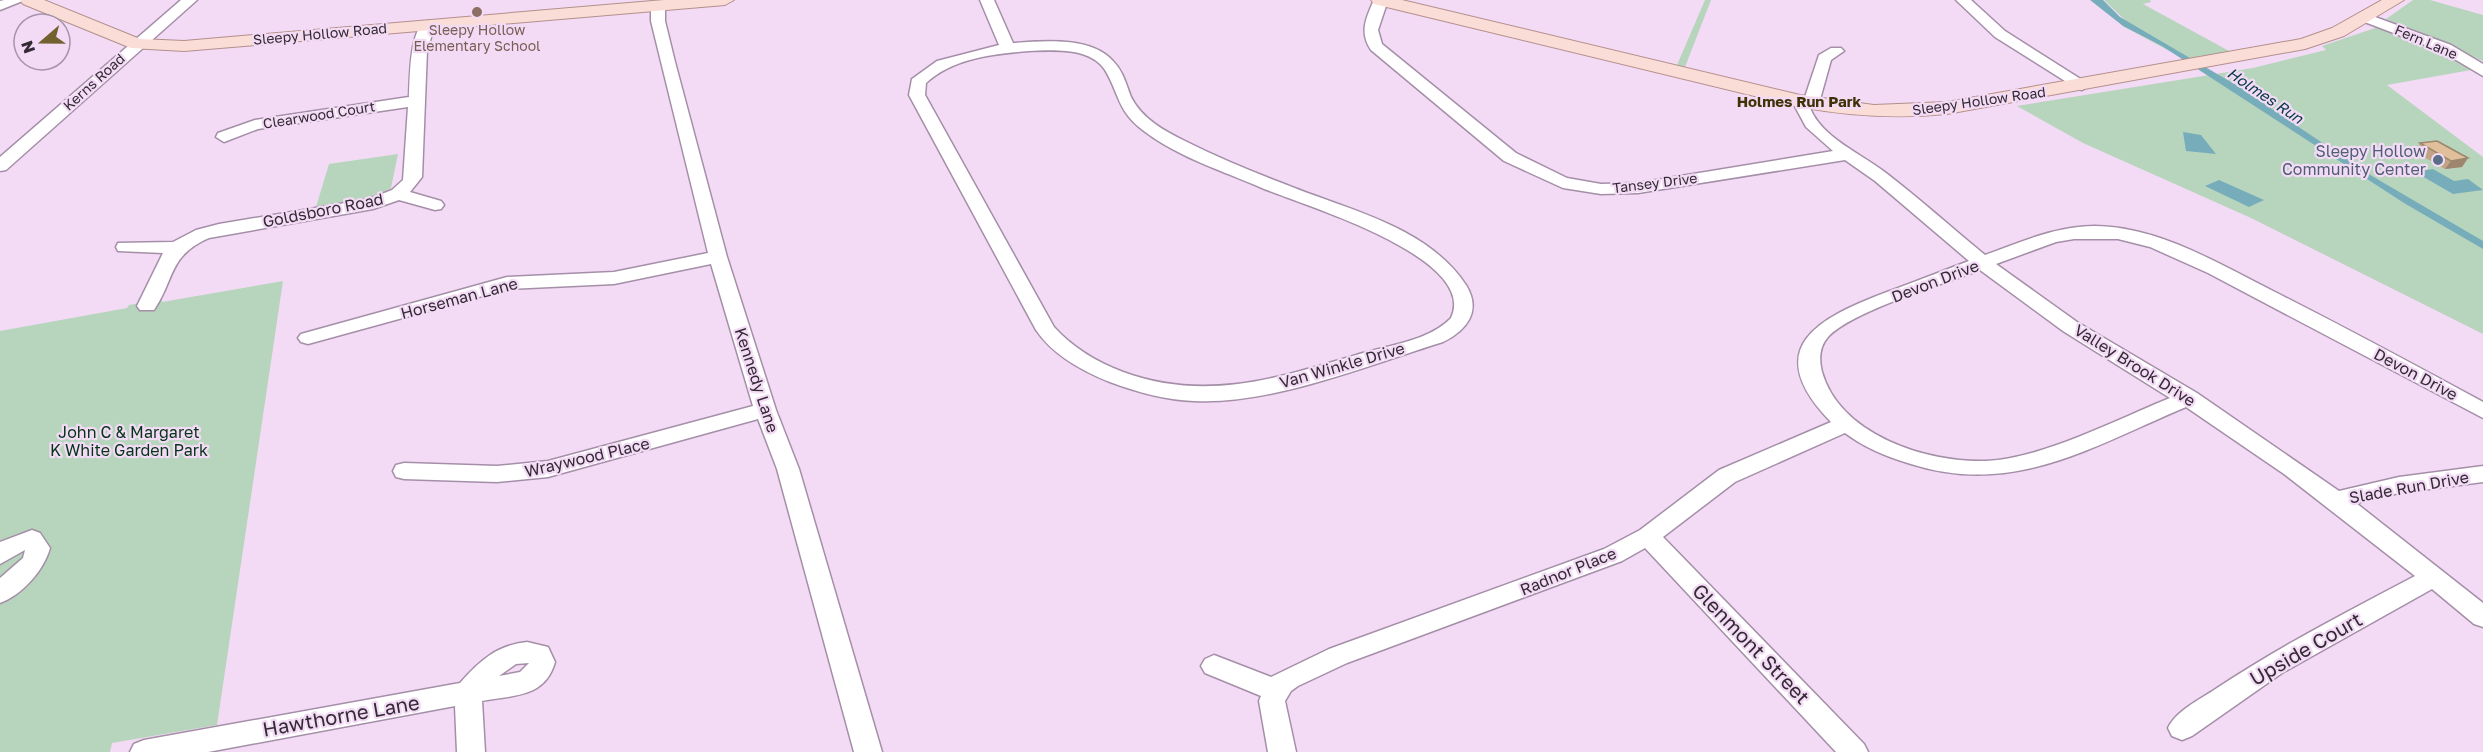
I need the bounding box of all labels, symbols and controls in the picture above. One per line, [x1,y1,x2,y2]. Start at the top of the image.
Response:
marker: Sleepy Hollow Elementary School [470,5,484,19]
north arrow [12,12,72,72]
street label: Sleepy Hollow Road [252,19,388,48]
place label: Sleepy Hollow Elementary School [413,21,541,54]
street label: Fern Lane [2392,21,2460,62]
text: N [16,38,39,56]
street label: Kerns Road [59,50,128,114]
water label: Holmes Run [2224,63,2307,127]
street label: Sleepy Hollow Road [1911,83,2047,118]
district label: Holmes Run Park [1737,92,1862,110]
street label: Clearwood Court [262,97,376,132]
place label: Sleepy Hollow Community Center [2282,141,2426,179]
marker: Sleepy Hollow Community Center [2431,153,2445,167]
street label: Tansey Drive [1612,169,1698,196]
street label: Goldsboro Road [261,188,385,232]
street label: Devon Drive [1889,255,1981,307]
street label: Horseman Lane [398,273,520,323]
street label: Valley Brook Drive [2071,320,2199,410]
street label: Kennedy Lane [731,325,783,435]
street label: Van Winkle Drive [1277,338,1407,392]
street label: Devon Drive [2371,344,2461,404]
park label: John C & Margaret K White Garden Park [50,422,208,460]
street label: Wraywood Place [523,433,651,481]
street label: Slade Run Drive [2348,467,2470,507]
street label: Radnor Place [1517,543,1619,599]
street label: Glenmont Street [1688,578,1815,709]
street label: Upside Court [2245,606,2366,690]
street label: Hawthorne Lane [261,689,421,741]

